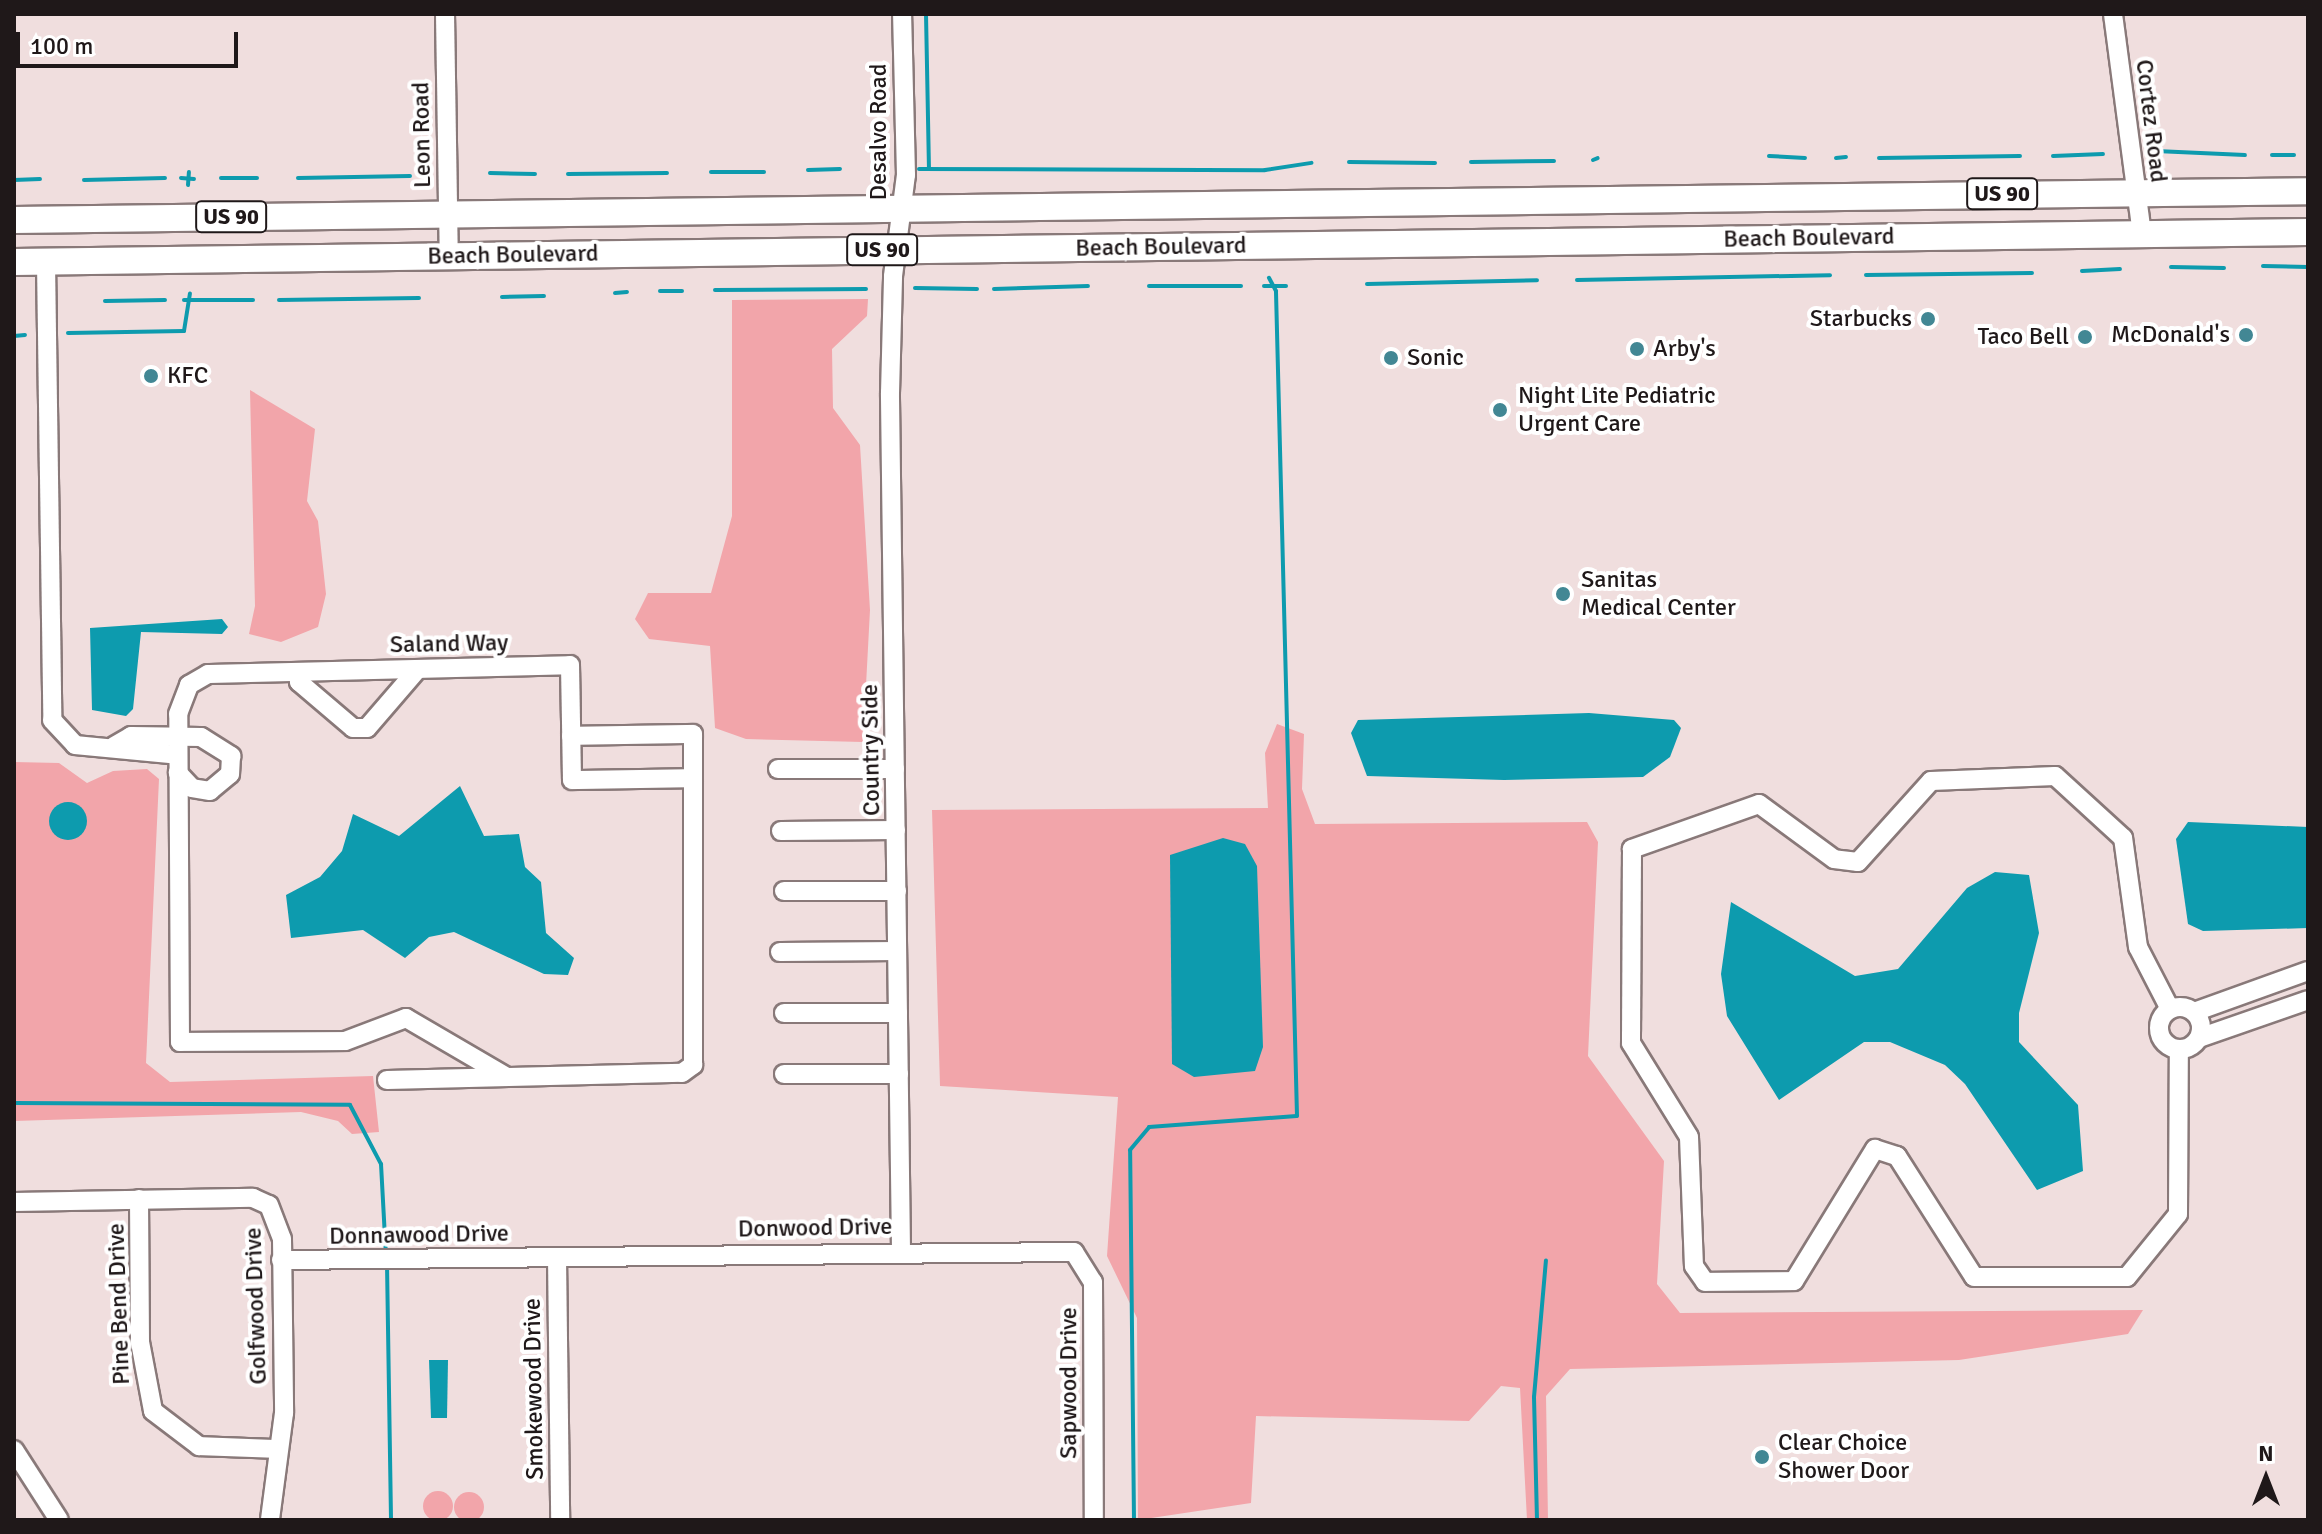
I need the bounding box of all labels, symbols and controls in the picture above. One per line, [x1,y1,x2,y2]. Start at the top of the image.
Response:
scale bar [20,16,242,66]
text: 100 m [30,31,93,61]
street label: Cortez Road [2129,58,2173,184]
street label: Desalvo Road [865,64,893,200]
street label: Leon Road [407,82,437,188]
road number: US 90 [1966,176,2038,212]
road number: US 90 [195,199,267,235]
street label: Beach Boulevard [1723,222,1895,254]
street label: Beach Boulevard [1075,231,1247,263]
road number: US 90 [846,232,918,268]
street label: Beach Boulevard [427,239,599,271]
place label: Starbucks [1810,305,1912,333]
marker: Starbucks [1919,310,1937,328]
place label: McDonald's [2111,321,2230,349]
place label: Taco Bell [1978,323,2069,351]
marker: McDonald's [2237,326,2255,344]
marker: Taco Bell [2076,328,2094,346]
place label: Arby's [1653,335,1716,363]
marker: Arby's [1628,340,1646,358]
place label: Sonic [1407,344,1464,372]
marker: Sonic [1382,349,1400,367]
place label: KFC [167,362,208,390]
marker: KFC [142,367,160,385]
place label: Night Lite Pediatric Urgent Care [1518,382,1716,438]
marker: Night Lite Pediatric Urgent Care [1489,399,1511,421]
place label: Sanitas Medical Center [1581,566,1736,622]
marker: Sanitas Medical Center [1552,583,1574,605]
street label: Saland Way [390,629,508,659]
street label: Country Side [855,684,887,816]
street label: Donwood Drive [738,1212,892,1244]
street label: Donnawood Drive [329,1219,509,1251]
street label: Pine Bend Drive [102,1223,136,1385]
street label: Golfwood Drive [239,1227,273,1385]
street label: Smokewood Drive [518,1298,550,1480]
street label: Sapwood Drive [1055,1307,1083,1459]
place label: Clear Choice Shower Door [1778,1429,1909,1485]
north arrow [2226,1438,2306,1518]
text: N [2258,1440,2274,1467]
marker: Clear Choice Shower Door [1753,1448,1771,1466]

